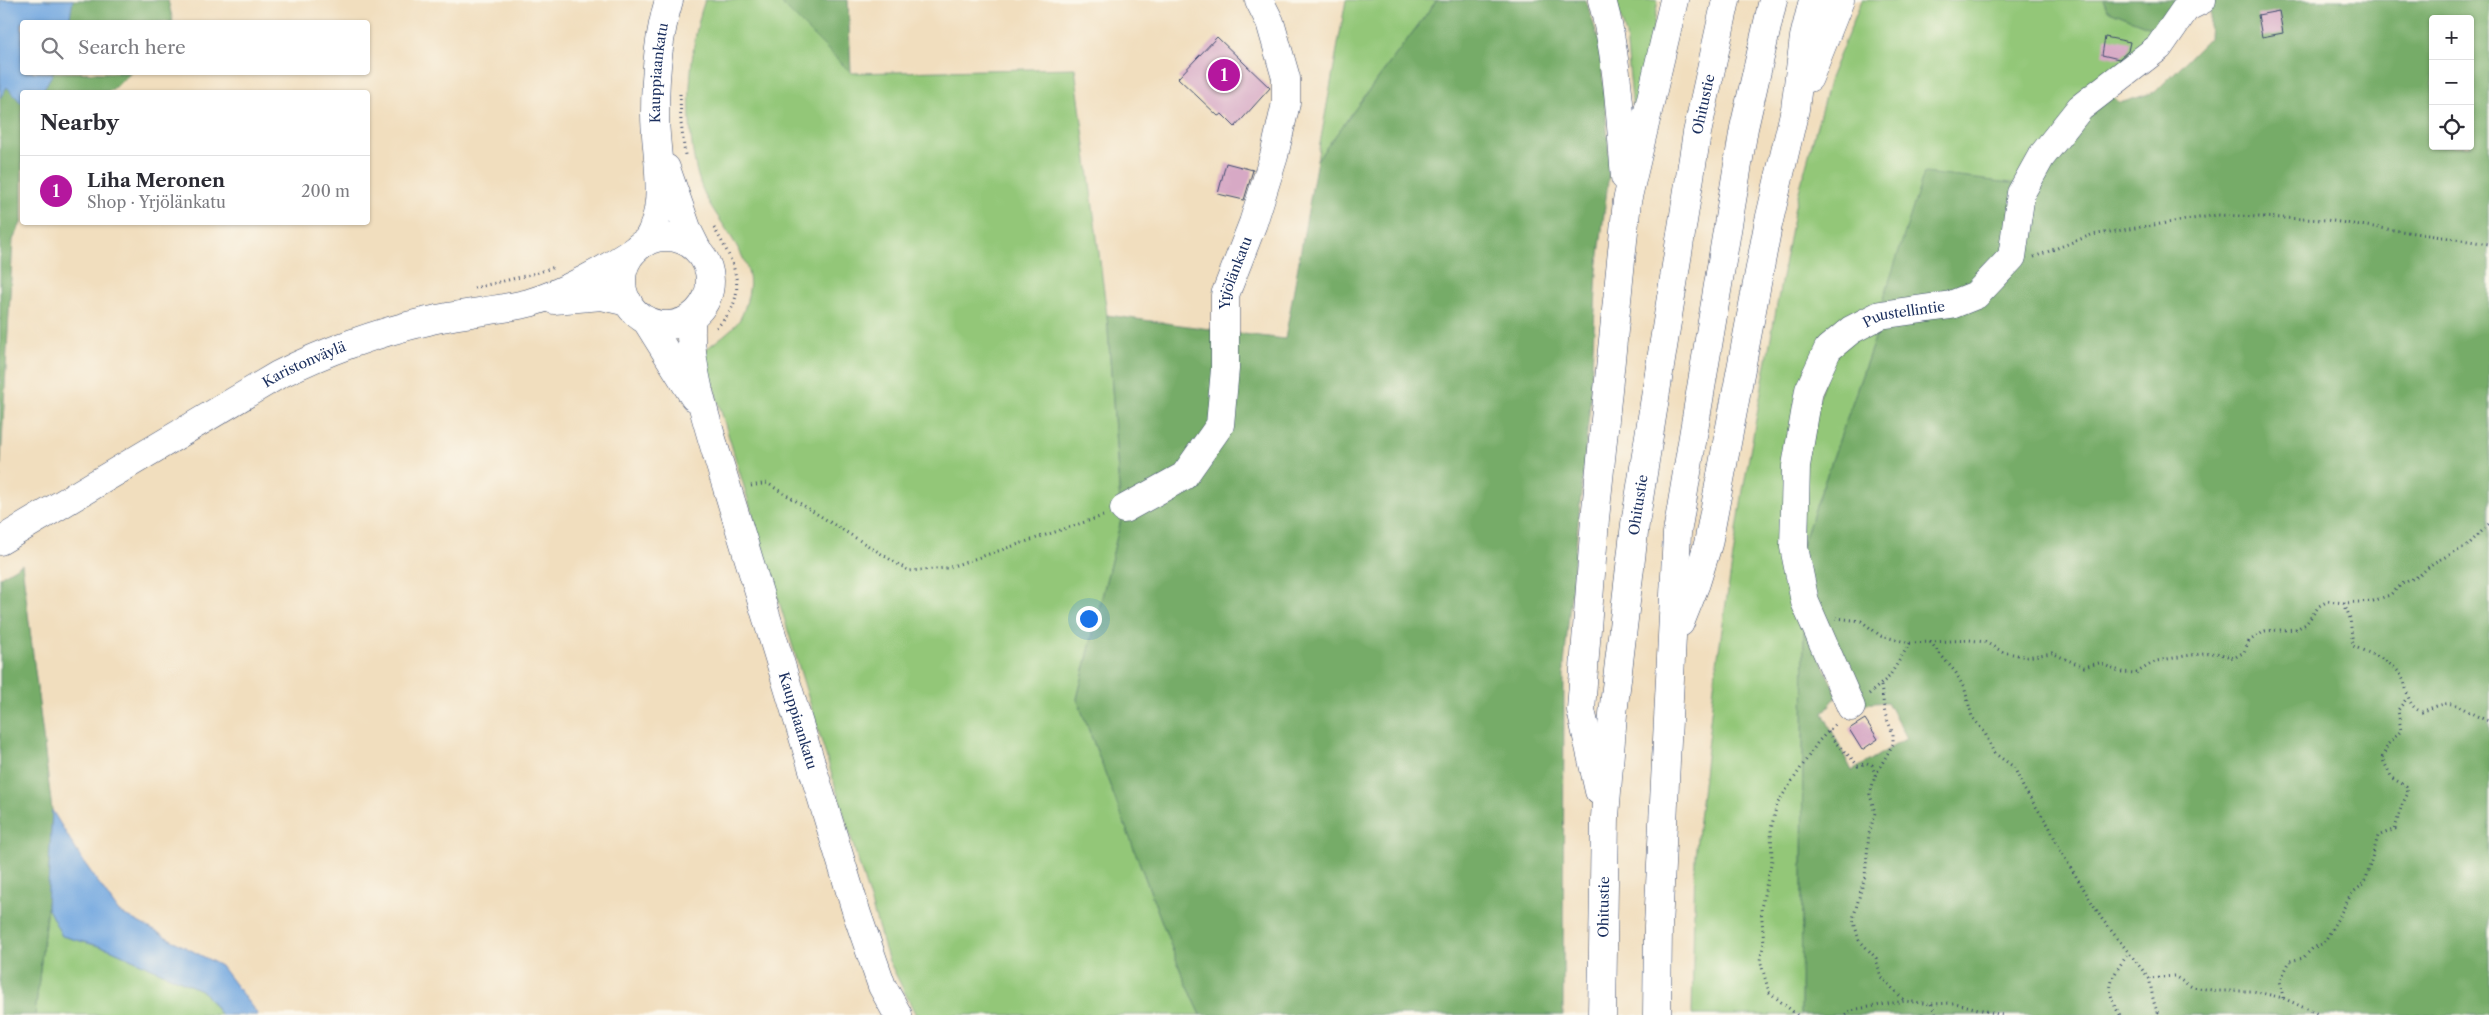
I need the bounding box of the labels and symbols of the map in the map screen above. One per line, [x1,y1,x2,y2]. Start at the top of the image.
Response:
street label: Kauppiaankatu [646,21,672,123]
pin: 1 [1208,56,1240,94]
street label: Ohitustie [1688,72,1719,136]
street label: Yrjölänkatu [1216,234,1256,310]
street label: Puustellintie [1860,297,1946,331]
street label: Karistonväylä [259,337,349,391]
street label: Ohitustie [1625,473,1652,536]
your location [1076,606,1102,632]
street label: Kauppiaankatu [775,670,821,772]
street label: Ohitustie [1594,876,1613,938]

